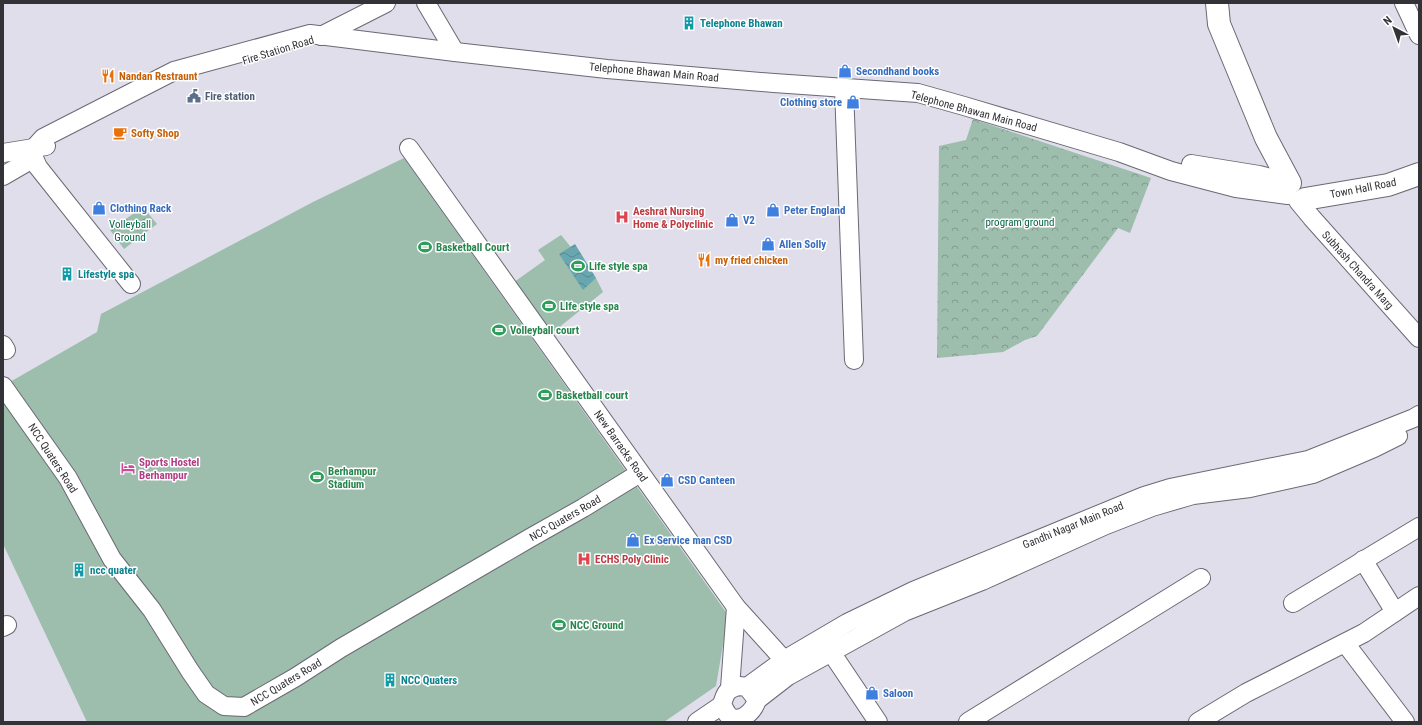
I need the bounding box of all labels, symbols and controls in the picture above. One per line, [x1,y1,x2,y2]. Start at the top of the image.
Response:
north arrow [1374,8,1414,48]
text: N [1381,14,1395,28]
building icon: Telephone Bhawan [681,15,697,31]
place label: Telephone Bhawan [700,17,783,30]
street label: Fire Station Road [241,33,316,68]
street label: Telephone Bhawan Main Road [589,60,719,85]
shop icon: Secondhand books [837,63,853,79]
place label: Secondhand books [856,65,939,78]
restaurant icon: Nandan Restraunt [100,68,116,84]
place label: Nandan Restraunt [119,70,198,83]
public building icon: Fire station [186,88,202,104]
street label: Telephone Bhawan Main Road [909,88,1038,135]
place label: Fire station [205,90,255,103]
shop icon: Clothing store [845,94,861,110]
place label: Clothing store [780,96,842,109]
cafe icon: Softy Shop [112,125,128,141]
place label: Softy Shop [131,127,180,140]
street label: Town Hall Road [1329,176,1397,201]
shop icon: Clothing Rack [91,200,107,216]
place label: Clothing Rack [110,202,172,215]
shop icon: Peter England [765,202,781,218]
place label: Peter England [784,204,845,217]
place label: Aeshrat Nursing Home & Polyclinic [633,205,713,231]
hospital icon: Aeshrat Nursing Home & Polyclinic [614,209,630,225]
shop icon: V2 [724,212,740,228]
place label: V2 [743,214,755,227]
park label: program ground [985,216,1055,229]
park label: Volleyball Ground [109,218,151,244]
street label: Subhash Chandra Marg [1319,229,1396,312]
shop icon: Allen Solly [760,236,776,252]
place label: Allen Solly [779,238,826,251]
sports icon: Basketball Court [417,239,433,255]
place label: Basketball Court [436,241,510,254]
restaurant icon: my fried chicken [696,252,712,268]
place label: my fried chicken [715,254,788,267]
sports icon: Life style spa [570,258,586,274]
place label: Life style spa [589,260,648,273]
building icon: Lifestyle spa [59,266,75,282]
place label: Lifestyle spa [78,268,134,281]
sports icon: LIfe style spa [541,298,557,314]
place label: LIfe style spa [560,300,619,313]
sports icon: Volleyball court [491,322,507,338]
place label: Volleyball court [510,324,580,337]
sports icon: Basketball court [537,387,553,403]
place label: Basketball court [556,389,629,402]
street label: New Barracks Road [591,408,650,485]
street label: NCC Quaters Road [25,421,80,496]
place label: Sports Hostel Berhampur [139,456,200,482]
hotel icon: Sports Hostel Berhampur [120,460,136,476]
place label: Berhampur Stadium [328,465,377,491]
sports icon: Berhampur Stadium [309,469,325,485]
shop icon: CSD Canteen [659,472,675,488]
place label: CSD Canteen [678,474,735,487]
street label: NCC Quaters Road [527,493,603,544]
street label: Gandhi Nagar Main Road [1021,499,1126,552]
shop icon: Ex Service man CSD [625,532,641,548]
place label: Ex Service man CSD [644,534,732,547]
hospital icon: ECHS Poly Clinic [576,551,592,567]
place label: ECHS Poly Clinic [595,553,669,566]
building icon: ncc quater [71,562,87,578]
place label: ncc quater [90,564,137,577]
sports icon: NCC Ground [551,617,567,633]
place label: NCC Ground [570,619,623,632]
street label: NCC Quaters Road [248,656,324,709]
building icon: NCC Quaters [382,672,398,688]
place label: NCC Quaters [401,674,457,687]
shop icon: Saloon [864,685,880,701]
place label: Saloon [883,687,913,700]

